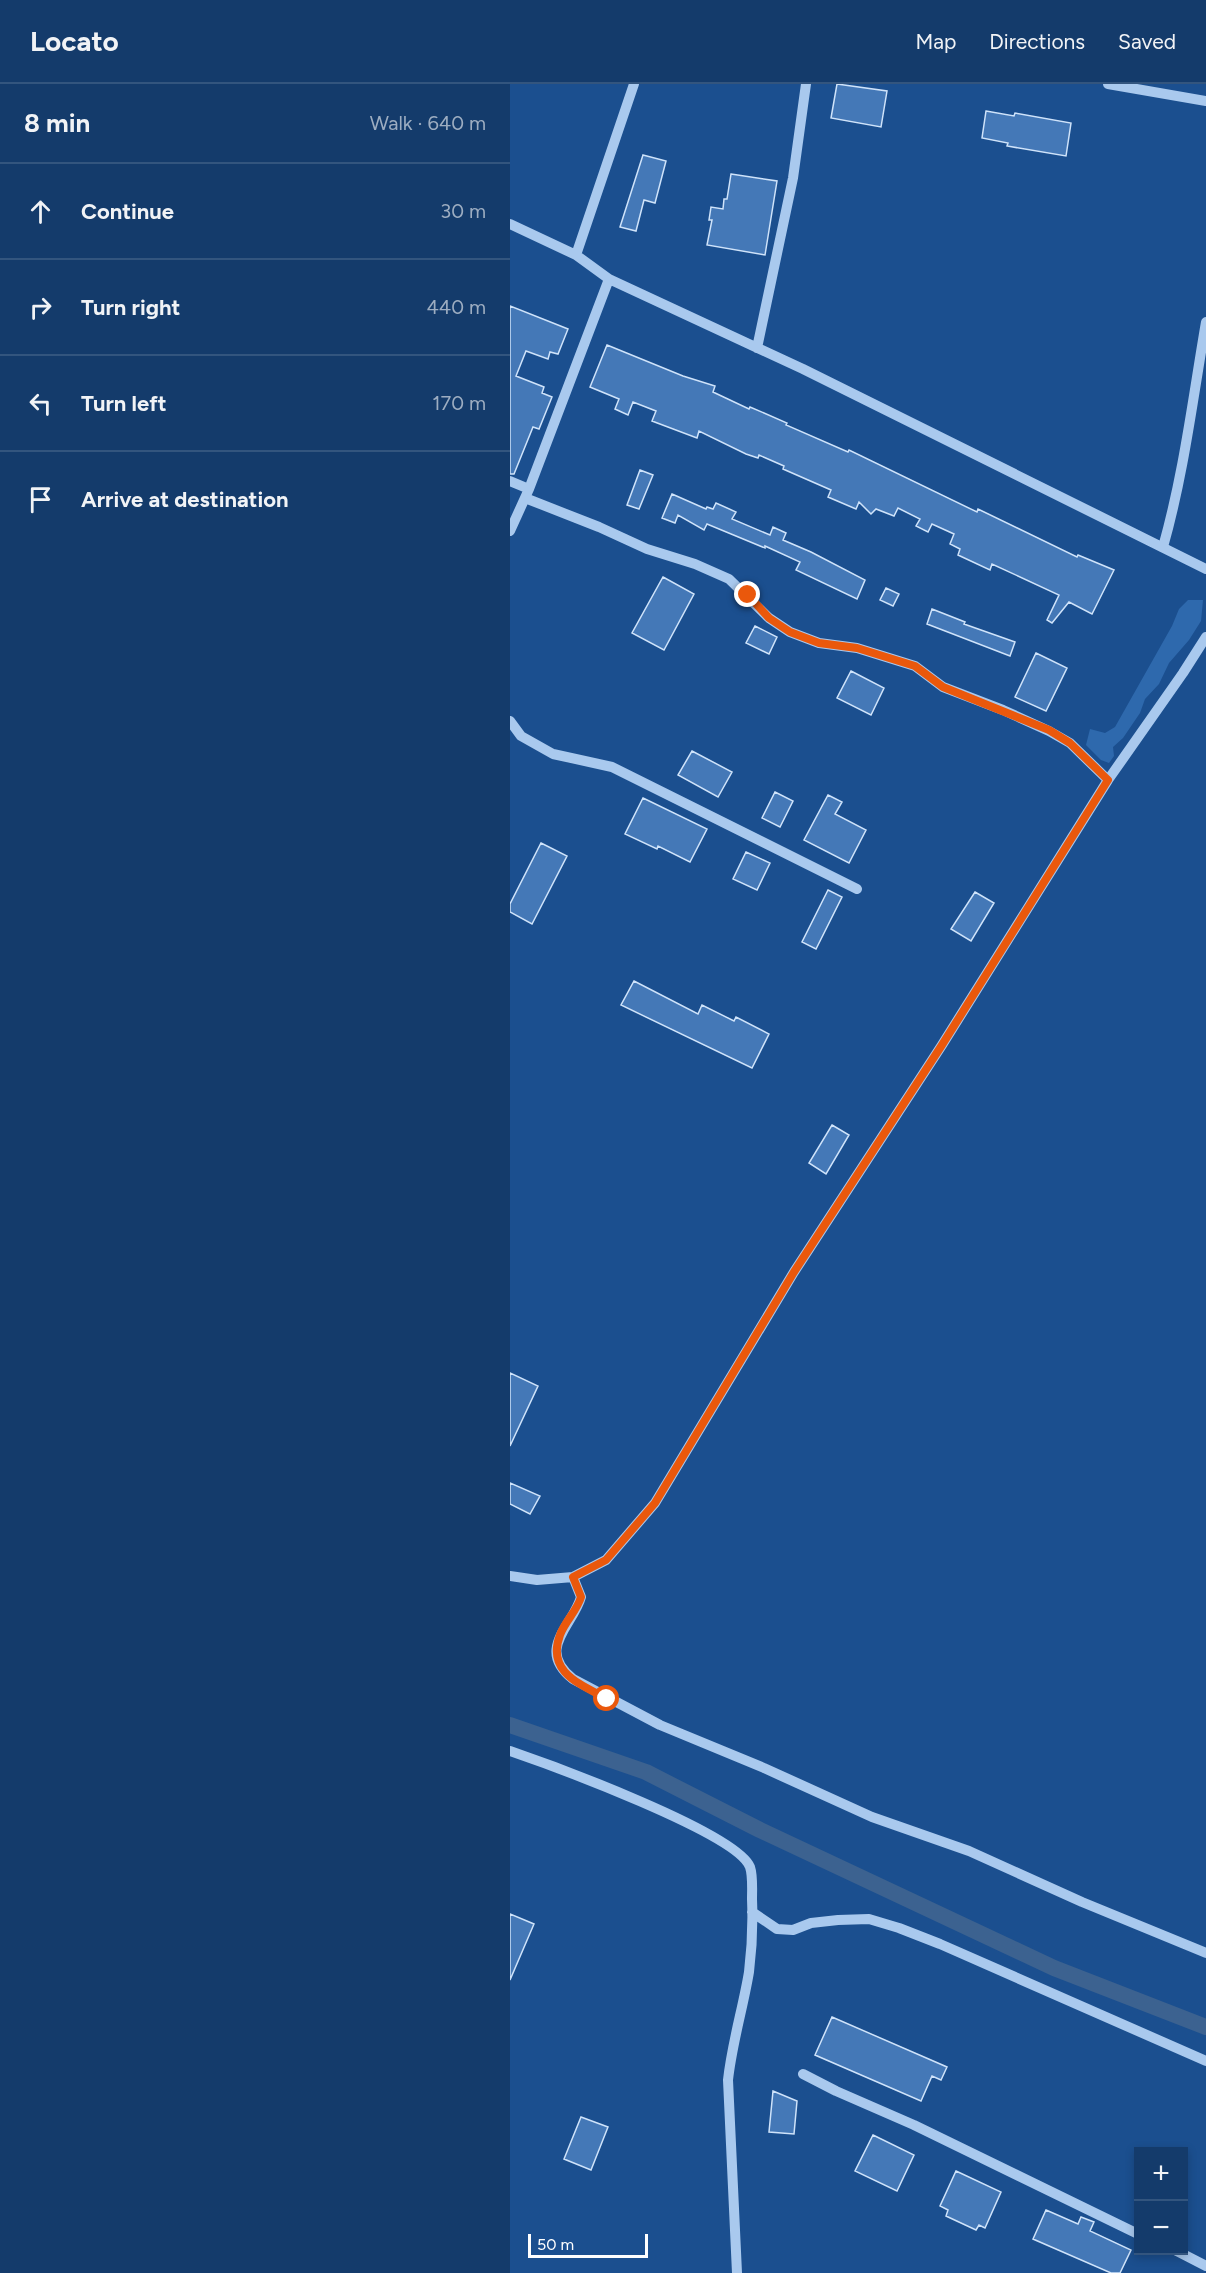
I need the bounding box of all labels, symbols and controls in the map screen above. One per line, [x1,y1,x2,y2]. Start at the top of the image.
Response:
text: Locato [30,24,119,58]
text: Map [915,29,956,54]
text: Directions [989,29,1085,54]
text: Saved [1118,29,1176,54]
text: 8 min [24,107,90,139]
text: Walk · 640 m [370,111,486,135]
icon: ahead [24,195,57,228]
text: Continue [81,198,174,225]
text: 30 m [440,199,486,223]
icon: right [24,291,57,324]
text: Turn right [81,294,180,321]
text: 440 m [426,295,486,319]
icon: left [24,387,57,420]
text: Turn left [81,390,167,417]
text: 170 m [432,391,486,415]
icon: arrive [24,483,57,516]
text: Arrive at destination [81,486,289,513]
route end [734,581,760,607]
route start [593,1685,619,1711]
map controls [1134,2147,1188,2255]
button: + [1134,2147,1188,2201]
button: − [1134,2201,1188,2255]
scale bar [528,2231,648,2258]
text: 50 m [537,2235,574,2254]

